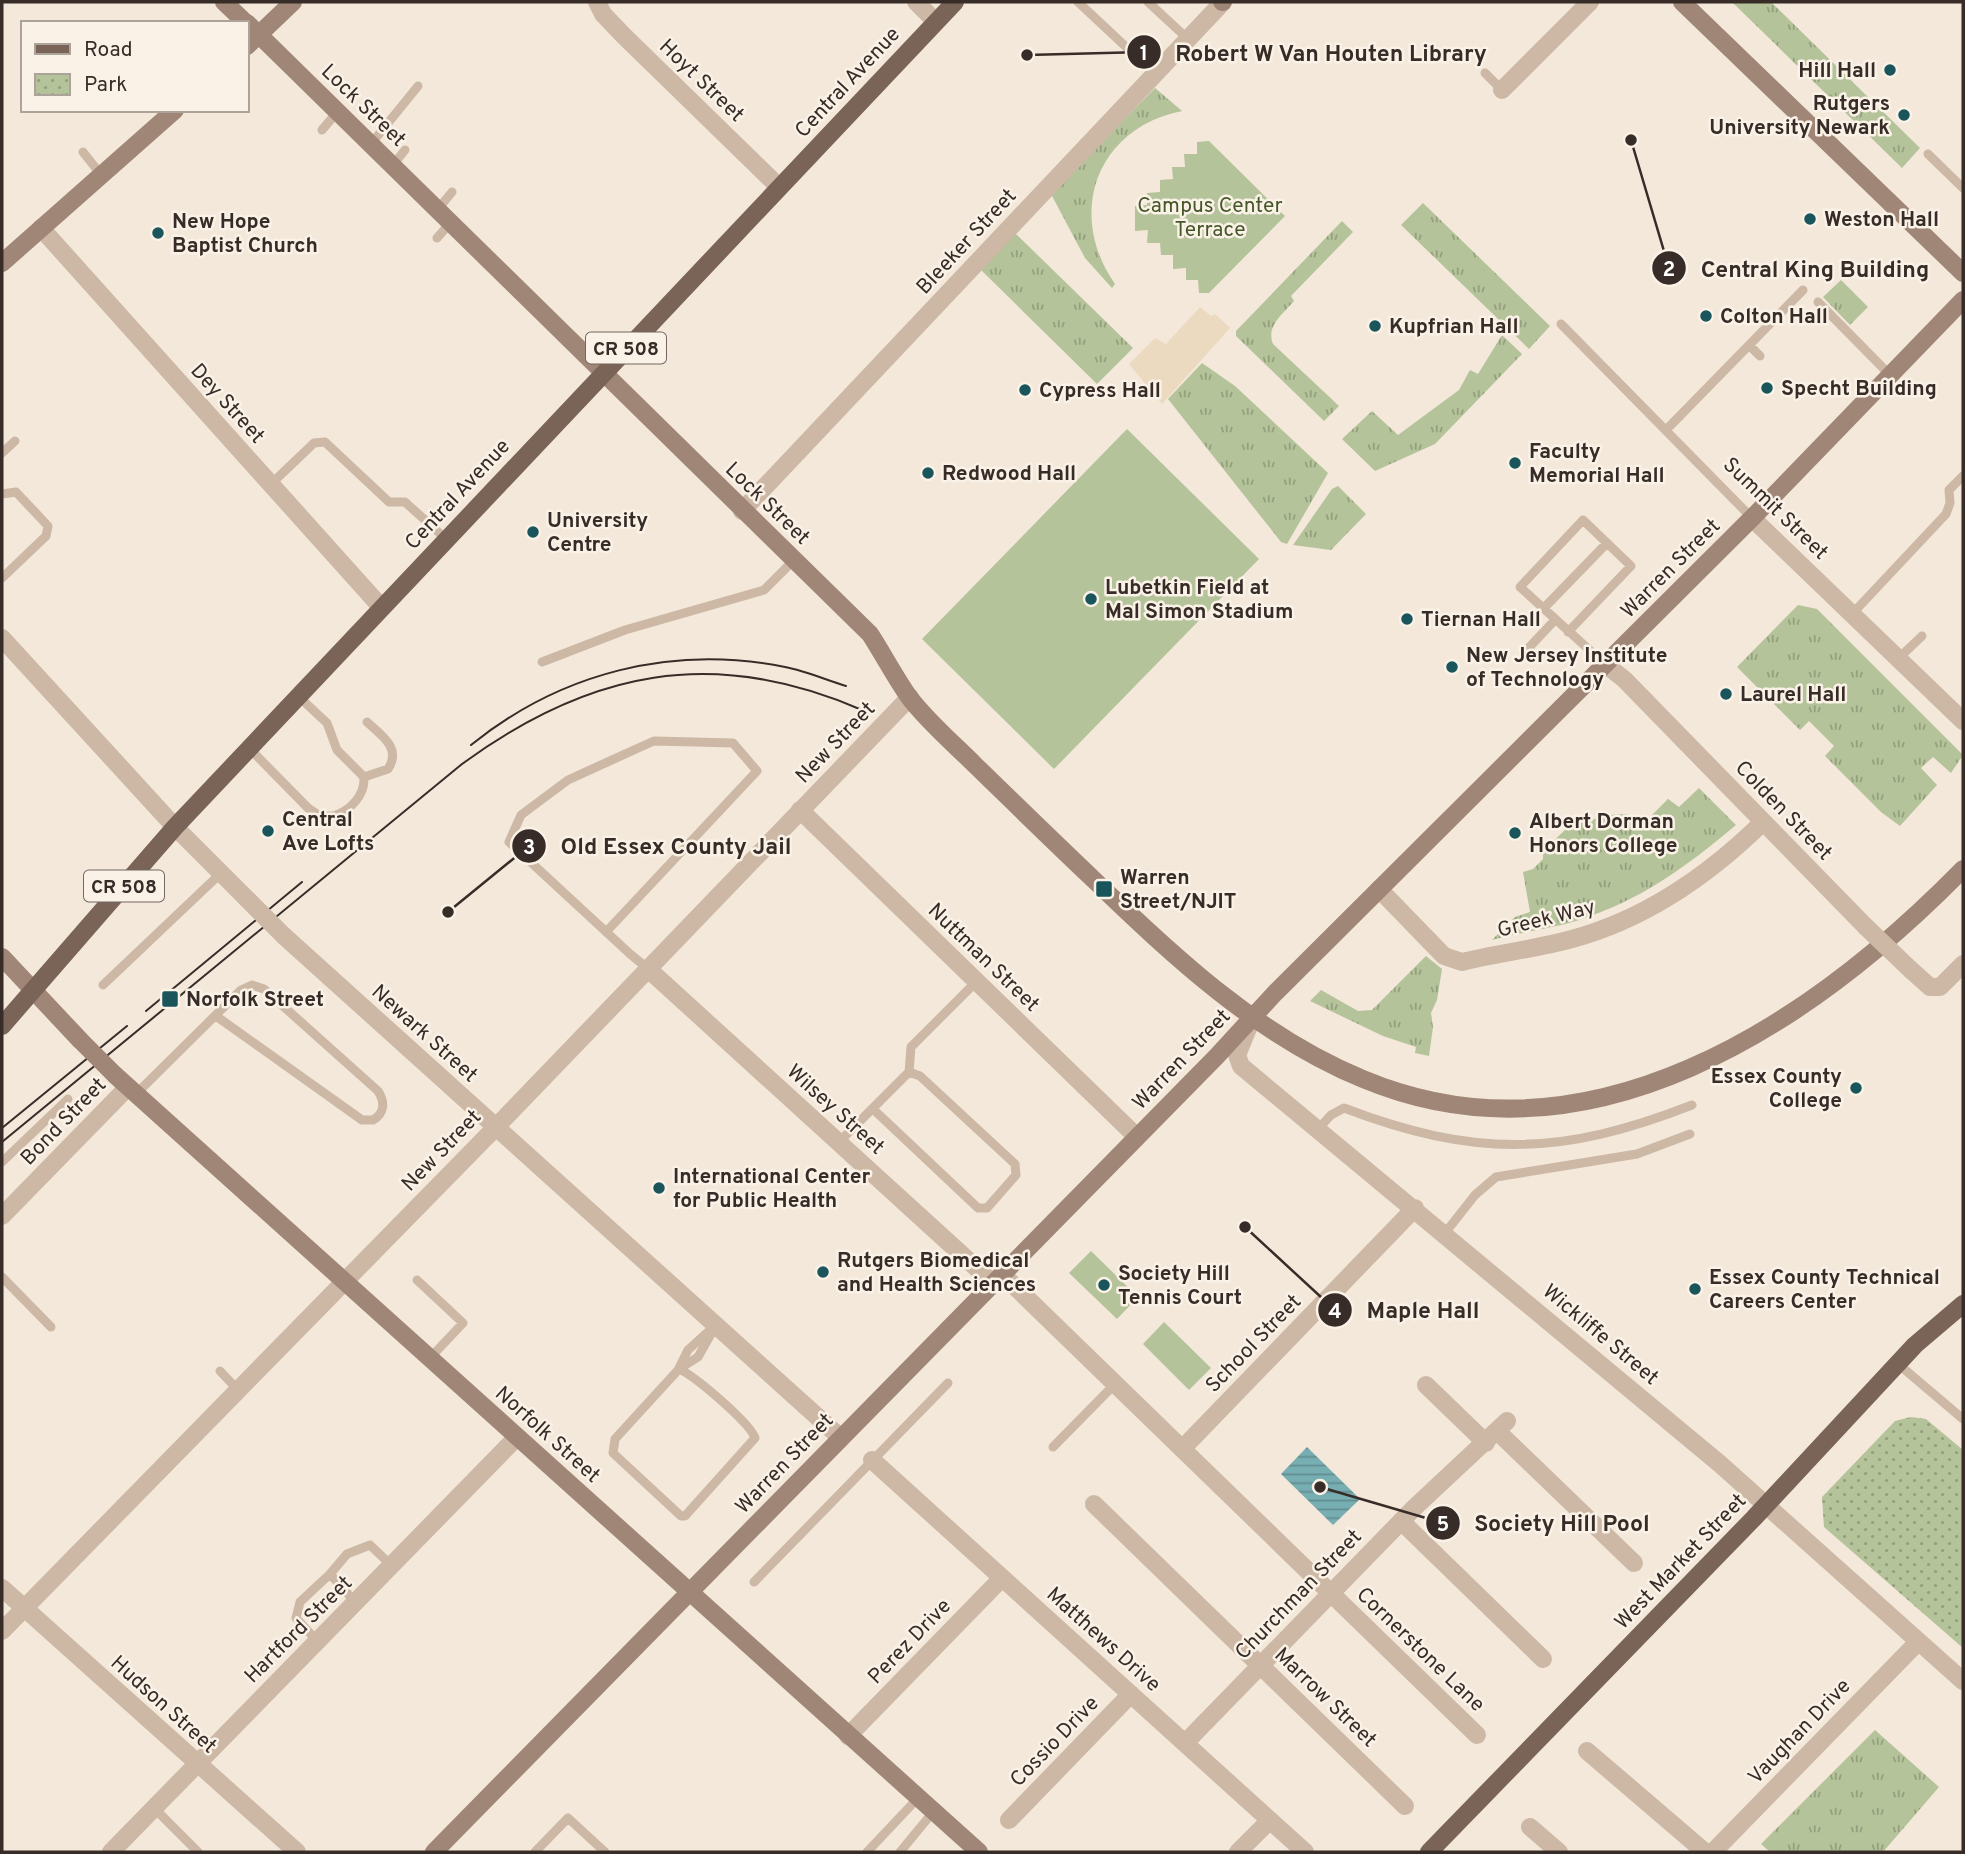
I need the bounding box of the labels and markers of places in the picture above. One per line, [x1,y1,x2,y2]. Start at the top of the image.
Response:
callout: Robert W Van Houten Library [1126,30,1502,74]
place label: Hill Hall [1798,58,1876,85]
marker: Hill Hall [1882,62,1898,78]
place label: Rutgers University Newark [1709,91,1890,142]
marker: Rutgers University Newark [1896,107,1912,123]
place label: Weston Hall [1824,207,1939,234]
place label: New Hope Baptist Church [172,209,318,260]
marker: Weston Hall [1802,211,1818,227]
marker: New Hope Baptist Church [150,225,166,241]
callout: Central King Building [1652,246,1943,290]
place label: Colton Hall [1720,304,1828,331]
marker: Colton Hall [1698,308,1714,324]
place label: Kupfrian Hall [1389,314,1519,341]
marker: Kupfrian Hall [1367,318,1383,334]
place label: Specht Building [1781,376,1937,403]
place label: Cypress Hall [1039,378,1161,405]
marker: Specht Building [1759,380,1775,396]
marker: Cypress Hall [1017,382,1033,398]
place label: Faculty Memorial Hall [1529,439,1665,490]
marker: Faculty Memorial Hall [1507,455,1523,471]
place label: Redwood Hall [942,461,1076,488]
marker: Redwood Hall [920,465,936,481]
place label: University Centre [547,508,648,559]
marker: University Centre [525,524,541,540]
place label: Lubetkin Field at Mal Simon Stadium [1105,575,1293,626]
marker: Lubetkin Field at Mal Simon Stadium [1083,591,1099,607]
place label: Tiernan Hall [1421,607,1541,634]
marker: Tiernan Hall [1399,611,1415,627]
place label: New Jersey Institute of Technology [1466,643,1667,694]
marker: New Jersey Institute of Technology [1444,659,1460,675]
place label: Laurel Hall [1740,682,1846,709]
marker: Laurel Hall [1718,686,1734,702]
place label: Central Ave Lofts [282,807,374,858]
place label: Albert Dorman Honors College [1529,809,1677,860]
marker: Central Ave Lofts [260,823,276,839]
callout: Old Essex County Jail [511,824,805,868]
marker: Albert Dorman Honors College [1507,825,1523,841]
place label: Warren Street/NJIT [1120,865,1236,916]
marker: Warren Street/NJIT [1094,879,1114,899]
place label: Norfolk Street [186,987,324,1014]
marker: Norfolk Street [160,989,180,1009]
place label: Essex County College [1711,1064,1842,1115]
marker: Essex County College [1848,1080,1864,1096]
place label: International Center for Public Health [673,1164,871,1215]
marker: International Center for Public Health [651,1180,667,1196]
place label: Rutgers Biomedical and Health Sciences [837,1248,1036,1299]
place label: Society Hill Tennis Court [1118,1261,1242,1312]
marker: Rutgers Biomedical and Health Sciences [815,1264,831,1280]
place label: Essex County Technical Careers Center [1709,1265,1940,1316]
marker: Society Hill Tennis Court [1096,1277,1112,1293]
marker: Essex County Technical Careers Center [1687,1281,1703,1297]
callout: Maple Hall [1318,1288,1494,1332]
callout: Society Hill Pool [1425,1501,1664,1545]

